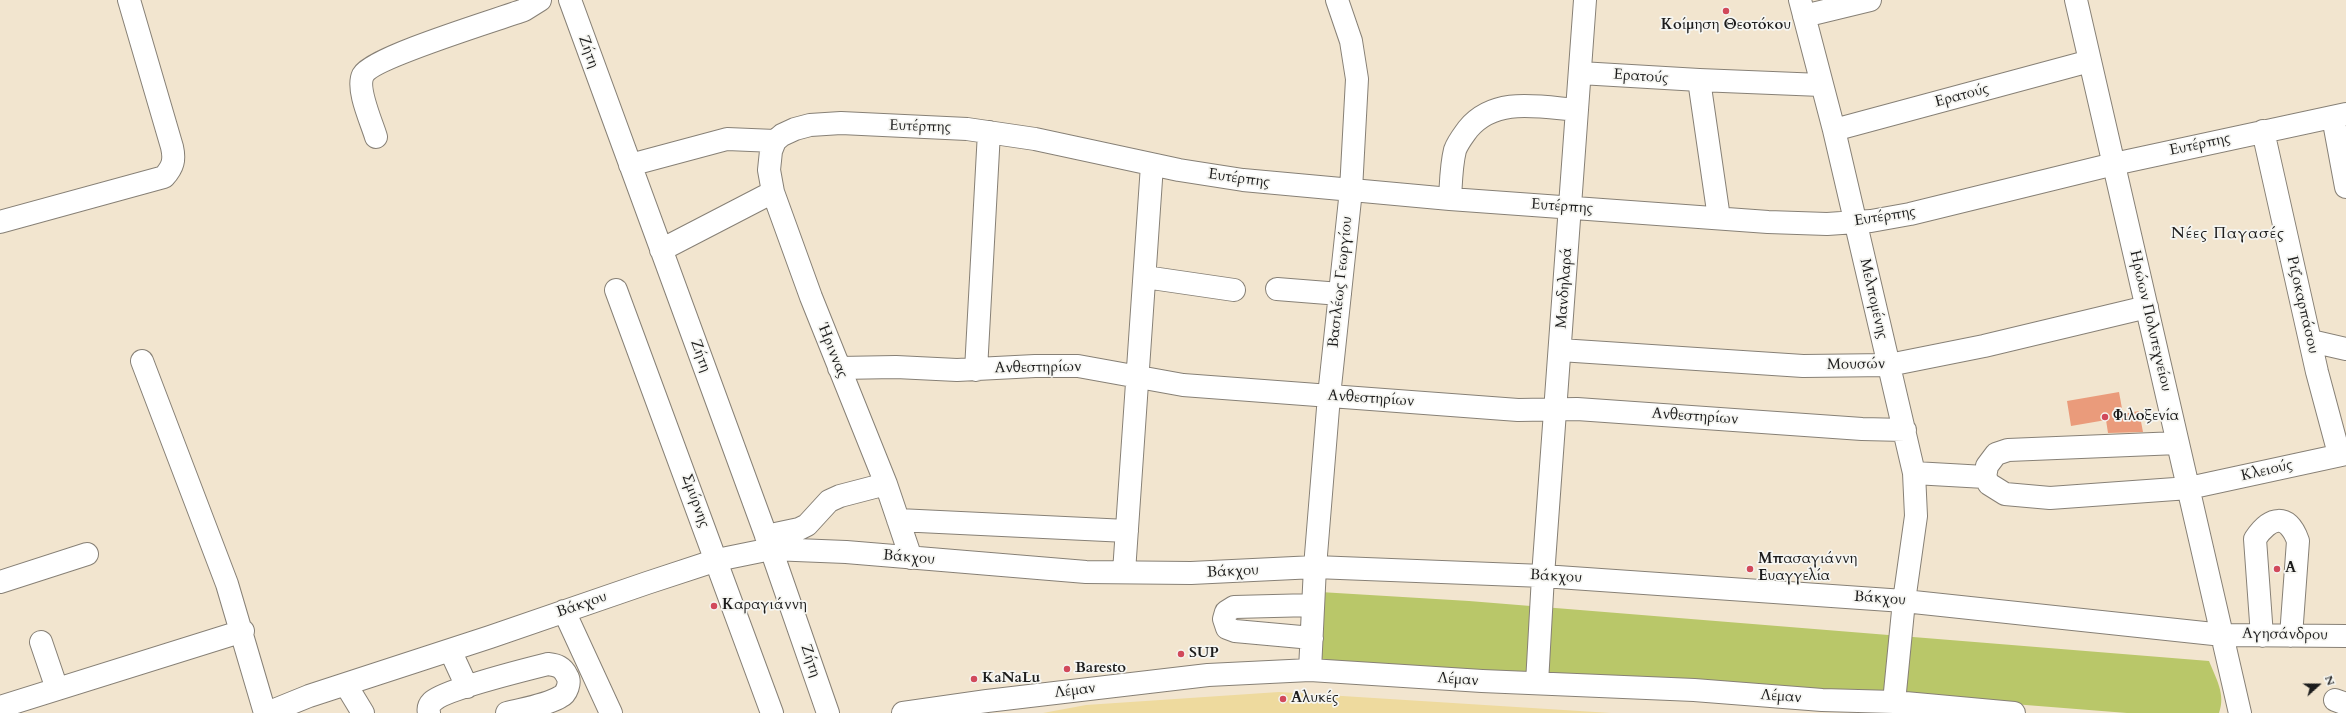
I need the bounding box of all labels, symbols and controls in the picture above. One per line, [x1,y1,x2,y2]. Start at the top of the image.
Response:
marker: Κοίμηση Θεοτόκου [1721,6,1731,16]
place label: Κοίμηση Θεοτόκου [1661,17,1791,35]
street label: Ζήτη [574,33,602,71]
street label: Ερατούς [1613,66,1669,88]
street label: Ερατούς [1933,80,1991,112]
street label: Ευτέρπης [889,117,951,137]
street label: Ευτέρπης [2168,130,2232,160]
street label: Ευτέρπης [1207,166,1271,192]
street label: Ευτέρπης [1530,196,1594,218]
street label: Ευτέρπης [1853,203,1917,231]
street label: Βασιλέως Γεωργίου [1325,215,1357,349]
district label: Νέες Παγασές [2171,224,2285,244]
street label: Μανδηλαρά [1553,247,1577,329]
street label: Ηρώων Πολυτεχνείου [2125,249,2175,393]
street label: Ριζοκαρπάσου [2282,254,2322,356]
street label: Μελπομένης [1855,257,1891,341]
street label: Ήριννας [813,321,851,381]
street label: Ζήτη [686,337,714,375]
street label: Μουσών [1827,355,1885,375]
street label: Ανθεστηρίων [995,358,1081,378]
street label: Ανθεστηρίων [1327,387,1415,411]
street label: Ανθεστηρίων [1651,405,1739,429]
place label: Φιλοξενία [2113,408,2179,426]
marker: Φιλοξενία [2100,412,2110,422]
street label: Κλειούς [2240,456,2294,486]
street label: Σμύρνης [677,472,713,530]
street label: Βάκχου [882,547,936,569]
place label: Μπασαγιάννη Ευαγγελία [1758,551,1857,586]
place label: Α [2285,560,2296,578]
street label: Βάκχου [1207,562,1259,582]
marker: Μπασαγιάννη Ευαγγελία [1745,564,1755,574]
marker: Α [2272,564,2282,574]
street label: Βάκχου [1530,567,1582,587]
street label: Βάκχου [554,588,610,622]
street label: Βάκχου [1853,588,1907,610]
place label: Καραγιάννη [722,597,807,615]
marker: Καραγιάννη [709,601,719,611]
street label: Αγησάνδρου [2242,625,2328,645]
street label: Ζήτη [796,642,824,680]
place label: SUP [1189,645,1219,663]
marker: SUP [1176,649,1186,659]
place label: Baresto [1075,660,1126,678]
marker: Baresto [1062,664,1072,674]
north arrow [2298,665,2338,705]
place label: KaNaLu [982,670,1040,688]
street label: Λέμαν [1437,670,1479,690]
text: N [2321,673,2338,688]
marker: KaNaLu [969,674,979,684]
street label: Λέμαν [1053,680,1097,702]
street label: Λέμαν [1760,687,1802,707]
place label: Αλυκές [1291,690,1338,708]
marker: Αλυκές [1278,694,1288,704]

